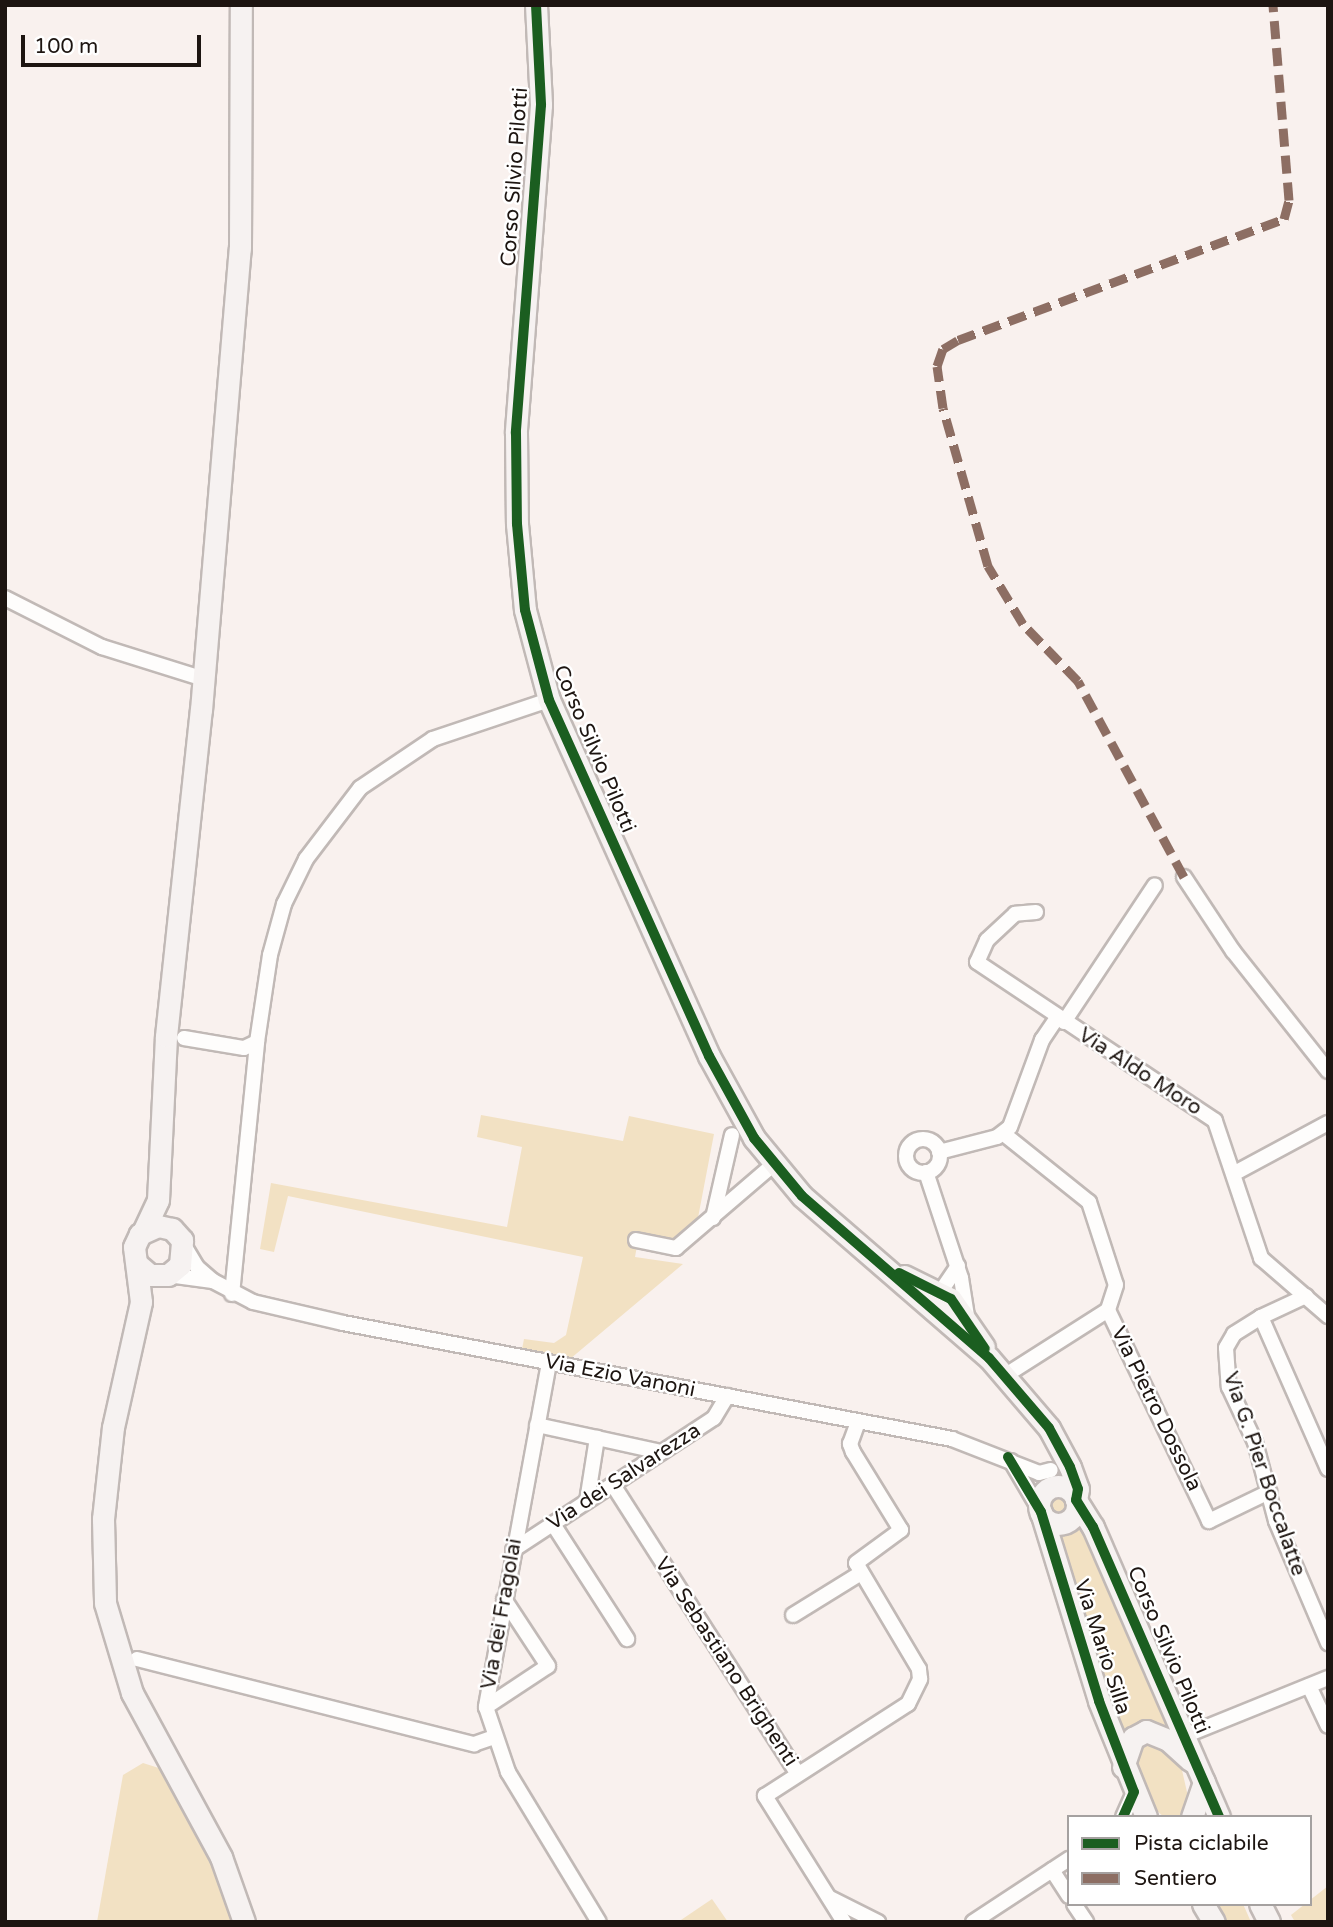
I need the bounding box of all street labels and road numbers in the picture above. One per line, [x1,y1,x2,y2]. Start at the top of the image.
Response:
street label: Corso Silvio Pilotti [496,87,534,267]
street label: Corso Silvio Pilotti [547,661,641,837]
street label: Via Aldo Moro [1073,1023,1207,1121]
street label: Via Pietro Dossola [1105,1323,1207,1495]
street label: Via Ezio Vanoni [543,1349,697,1403]
street label: Via G. Pier Boccalatte [1217,1369,1311,1579]
street label: Via dei Salvarezza [543,1418,705,1536]
street label: Via dei Fragolai [476,1536,528,1692]
street label: Via Sebastiano Brighenti [649,1553,803,1771]
street label: Corso Silvio Pilotti [1121,1562,1215,1738]
street label: Via Mario Silla [1068,1576,1136,1718]

